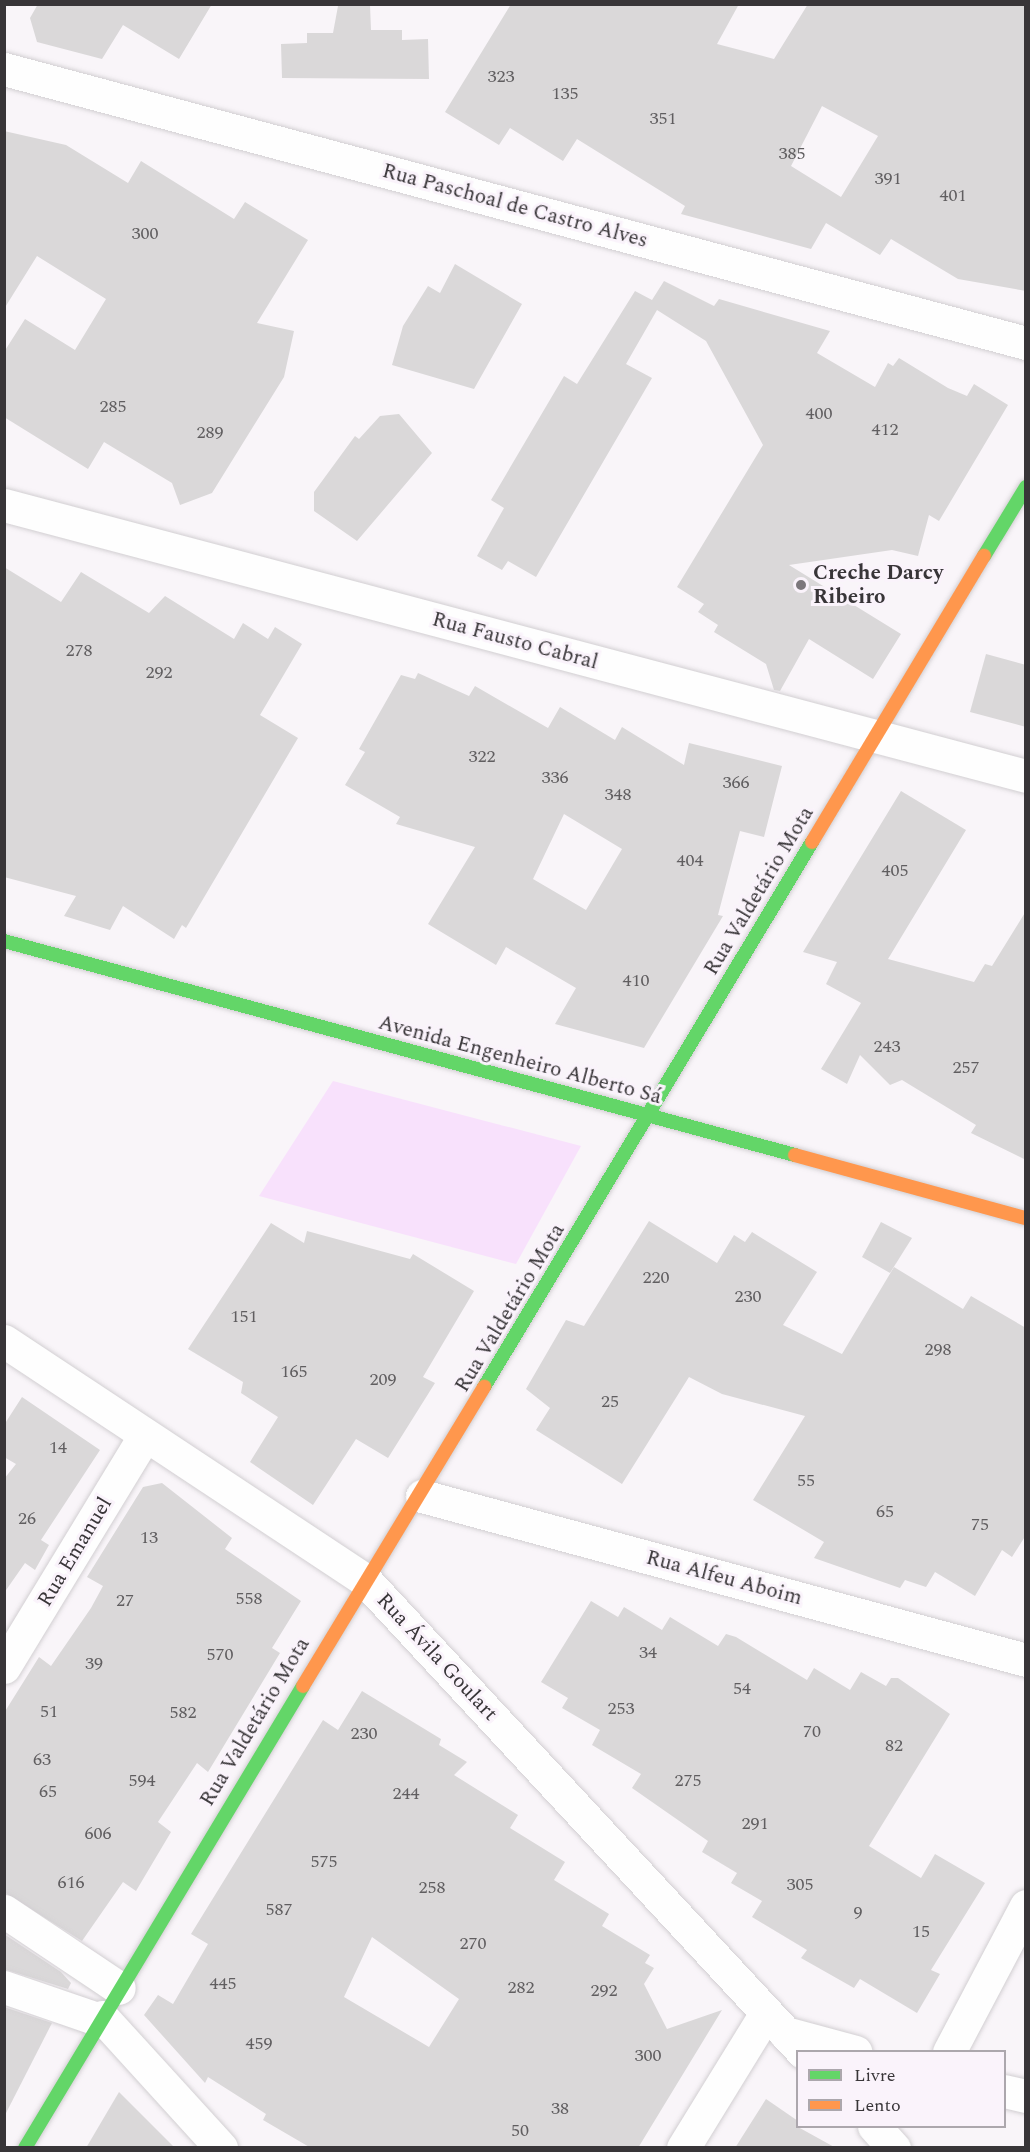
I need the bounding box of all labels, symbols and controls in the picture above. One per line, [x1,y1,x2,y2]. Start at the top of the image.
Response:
house number: 323 [488,66,514,88]
house number: 135 [552,83,578,105]
house number: 351 [650,108,676,130]
house number: 385 [779,143,805,165]
street label: Rua Paschoal de Castro Alves [379,158,651,254]
house number: 391 [875,168,901,190]
house number: 401 [940,185,966,207]
house number: 300 [132,223,158,245]
house number: 285 [100,396,126,418]
house number: 400 [806,403,832,425]
house number: 412 [872,419,898,441]
house number: 289 [197,422,223,444]
place label: Creche Darcy Ribeiro [813,560,943,610]
marker: Creche Darcy Ribeiro [794,578,808,592]
street label: Rua Fausto Cabral [429,607,601,675]
house number: 278 [66,640,92,662]
house number: 292 [146,662,172,684]
house number: 322 [469,746,495,768]
house number: 336 [542,767,568,789]
house number: 366 [723,772,749,794]
house number: 348 [605,784,631,806]
street label: Rua Valdetário Mota [699,802,819,980]
house number: 404 [677,850,703,872]
house number: 405 [882,860,908,882]
house number: 410 [623,970,649,992]
street label: Avenida Engenheiro Alberto Sá [376,1010,664,1110]
house number: 243 [874,1036,900,1058]
house number: 257 [953,1057,979,1079]
street label: Rua Valdetário Mota [450,1219,570,1397]
house number: 220 [643,1267,669,1289]
house number: 230 [735,1286,761,1308]
house number: 151 [231,1306,257,1328]
house number: 298 [925,1339,951,1361]
house number: 165 [281,1361,307,1383]
house number: 209 [370,1369,396,1391]
house number: 25 [601,1391,619,1413]
house number: 14 [49,1437,67,1459]
house number: 55 [797,1470,815,1492]
street label: Rua Emanuel [32,1493,118,1611]
house number: 65 [876,1501,894,1523]
house number: 26 [18,1508,36,1530]
house number: 75 [971,1514,989,1536]
house number: 13 [140,1527,158,1549]
street label: Rua Alfeu Aboim [643,1545,805,1611]
house number: 558 [236,1588,262,1610]
street label: Rua Ávila Goulart [371,1588,503,1726]
house number: 27 [116,1590,134,1612]
street label: Rua Valdetário Mota [195,1633,315,1811]
house number: 34 [639,1642,657,1664]
house number: 570 [207,1644,233,1666]
house number: 39 [85,1653,103,1675]
house number: 54 [733,1678,751,1700]
house number: 253 [608,1698,634,1720]
house number: 51 [40,1701,58,1723]
house number: 582 [170,1702,196,1724]
house number: 70 [803,1721,821,1743]
house number: 230 [351,1723,377,1745]
house number: 82 [885,1735,903,1757]
house number: 63 [33,1749,51,1771]
house number: 594 [129,1770,155,1792]
house number: 275 [675,1770,701,1792]
house number: 65 [39,1781,57,1803]
house number: 244 [393,1783,419,1805]
house number: 291 [742,1813,768,1835]
house number: 606 [85,1823,111,1845]
house number: 575 [311,1851,337,1873]
house number: 616 [58,1872,84,1894]
house number: 305 [787,1874,813,1896]
house number: 258 [419,1877,445,1899]
house number: 587 [266,1899,292,1921]
house number: 9 [854,1902,862,1924]
house number: 15 [912,1921,930,1943]
house number: 270 [460,1933,486,1955]
house number: 445 [210,1973,236,1995]
house number: 282 [508,1977,534,1999]
house number: 292 [591,1980,617,2002]
house number: 459 [246,2033,272,2055]
house number: 300 [635,2045,661,2067]
legend [796,2050,1006,2128]
text: Livre [854,2062,896,2089]
text: Lento [854,2092,901,2119]
house number: 38 [551,2098,569,2120]
house number: 50 [511,2120,529,2142]

